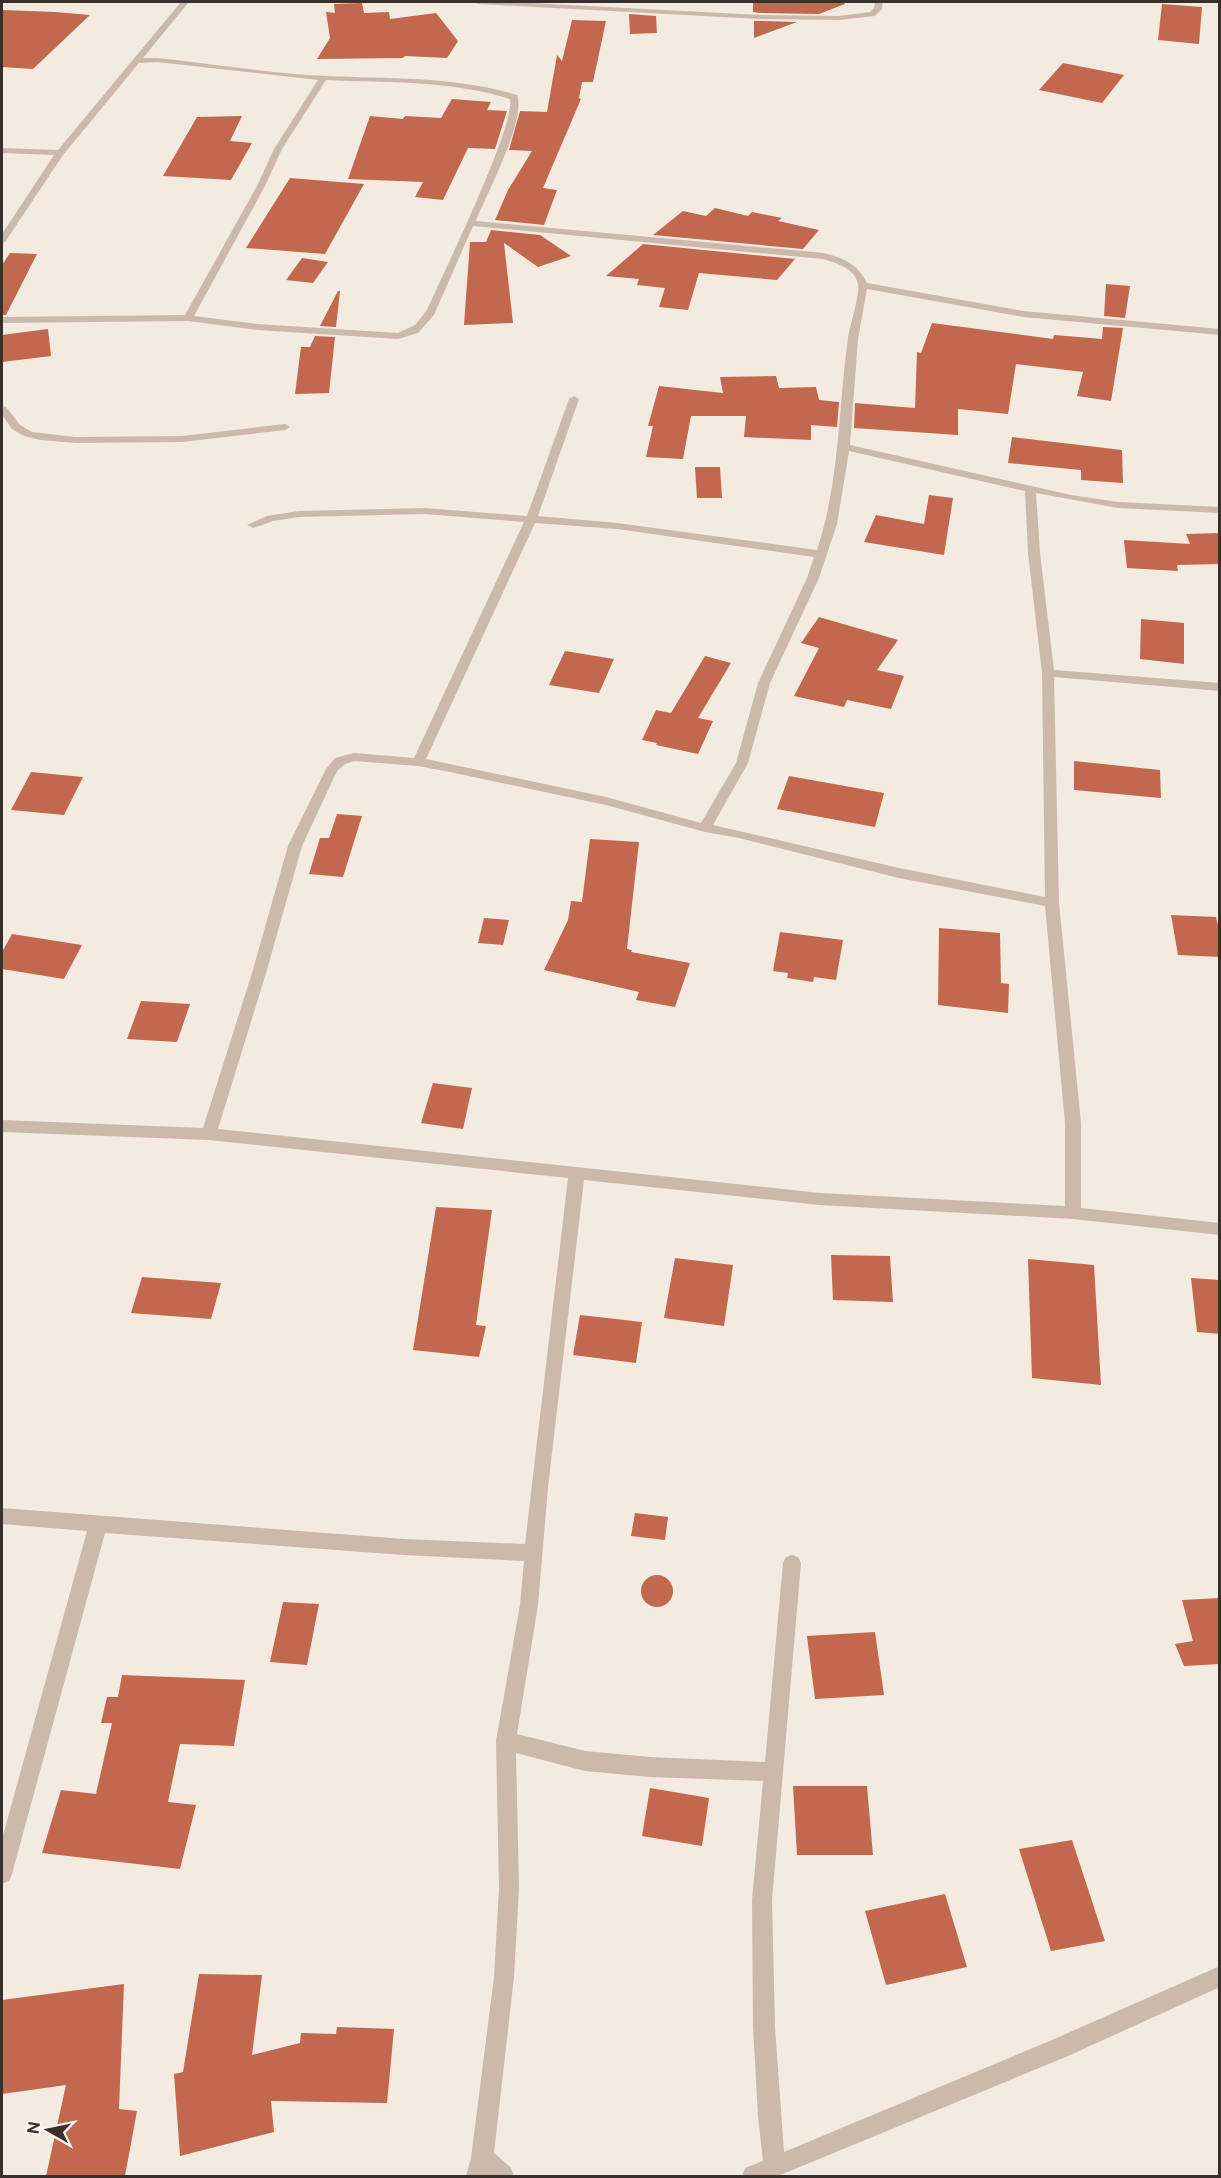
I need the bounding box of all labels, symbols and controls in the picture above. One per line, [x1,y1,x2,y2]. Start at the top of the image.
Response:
north arrow [18,2100,78,2160]
text: N [23,2120,44,2135]

